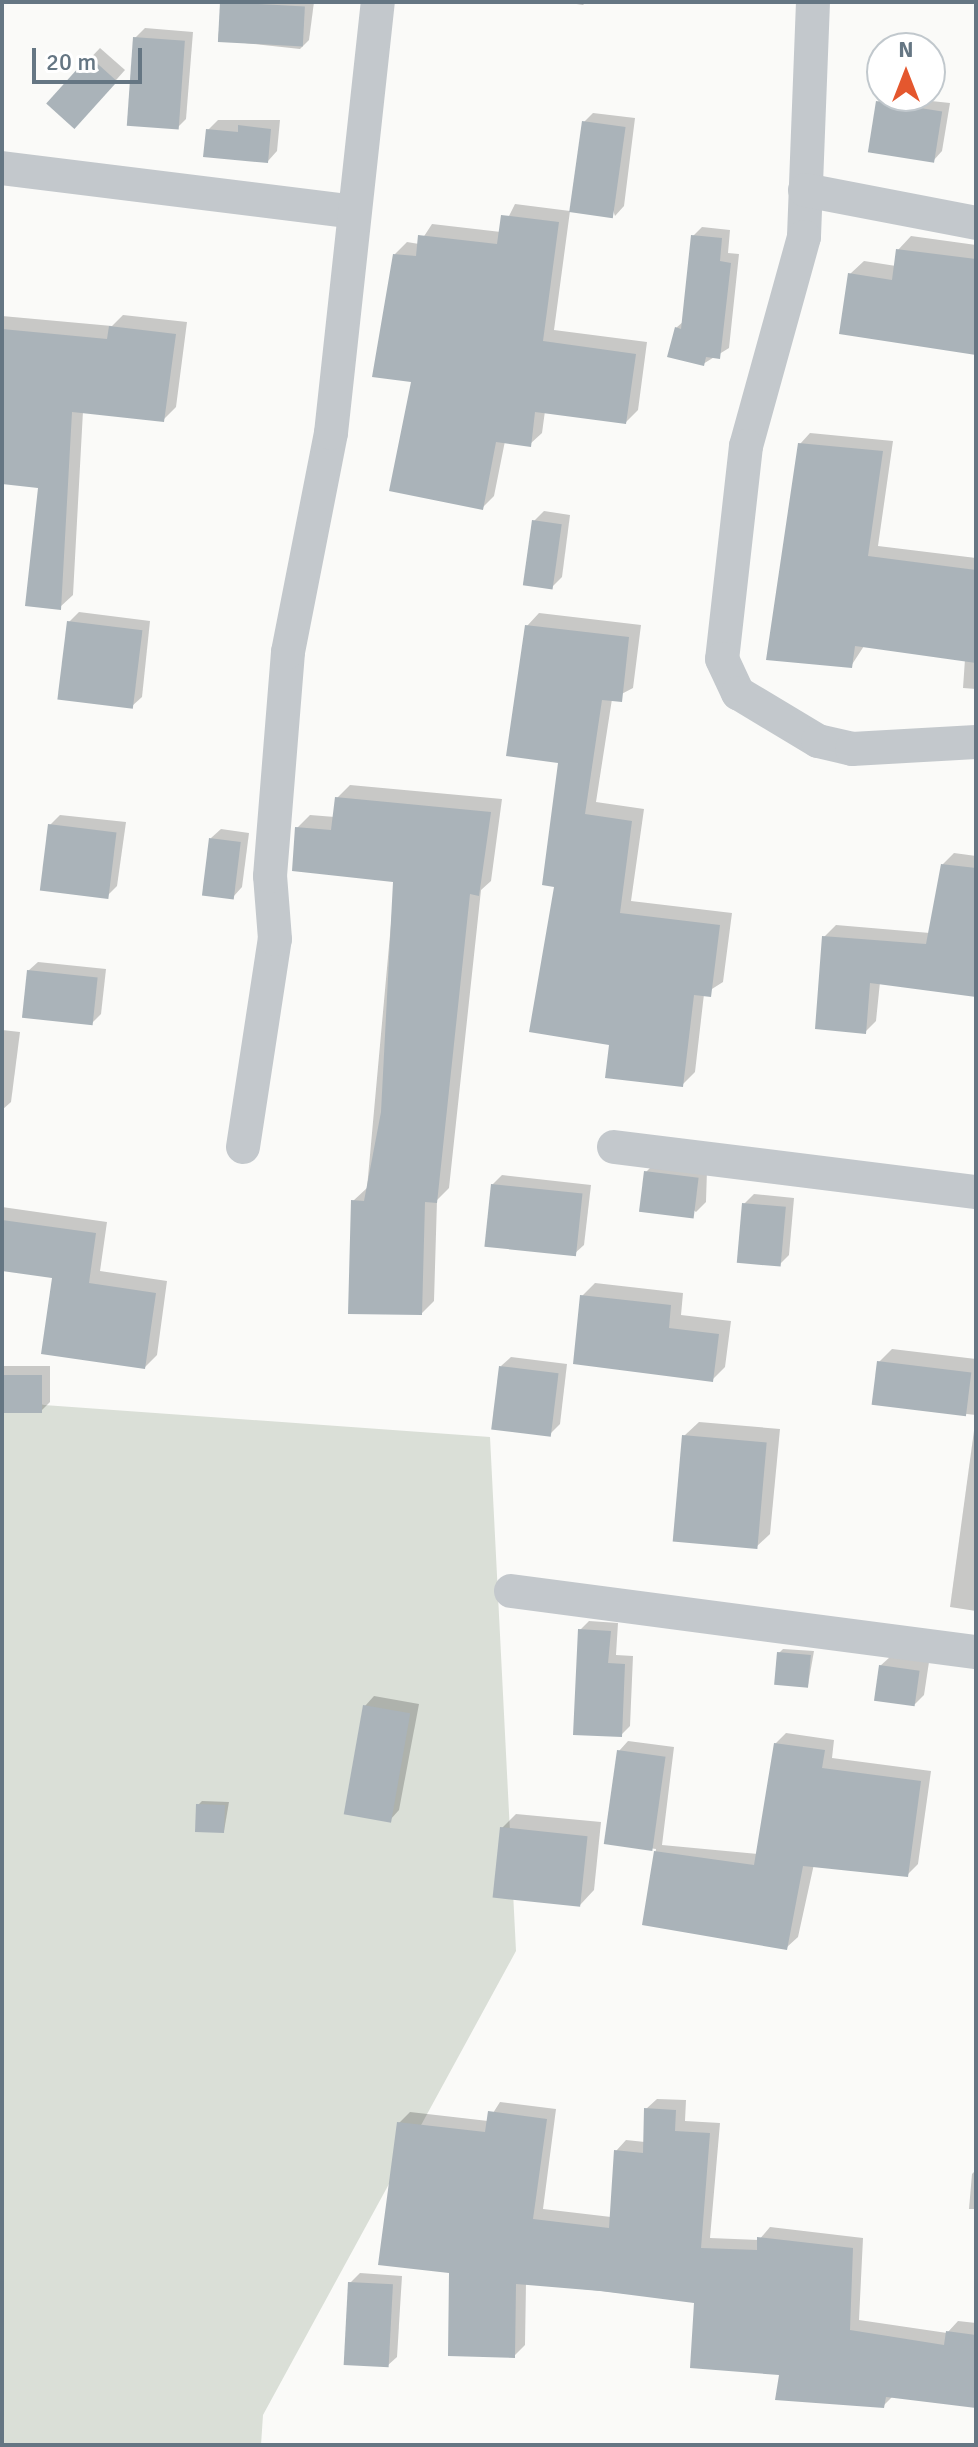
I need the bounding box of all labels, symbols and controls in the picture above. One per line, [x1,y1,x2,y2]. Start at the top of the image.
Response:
scale bar [36,32,146,82]
north arrow [866,32,946,112]
text: N [898,36,914,63]
text: 20 m [46,47,96,77]

